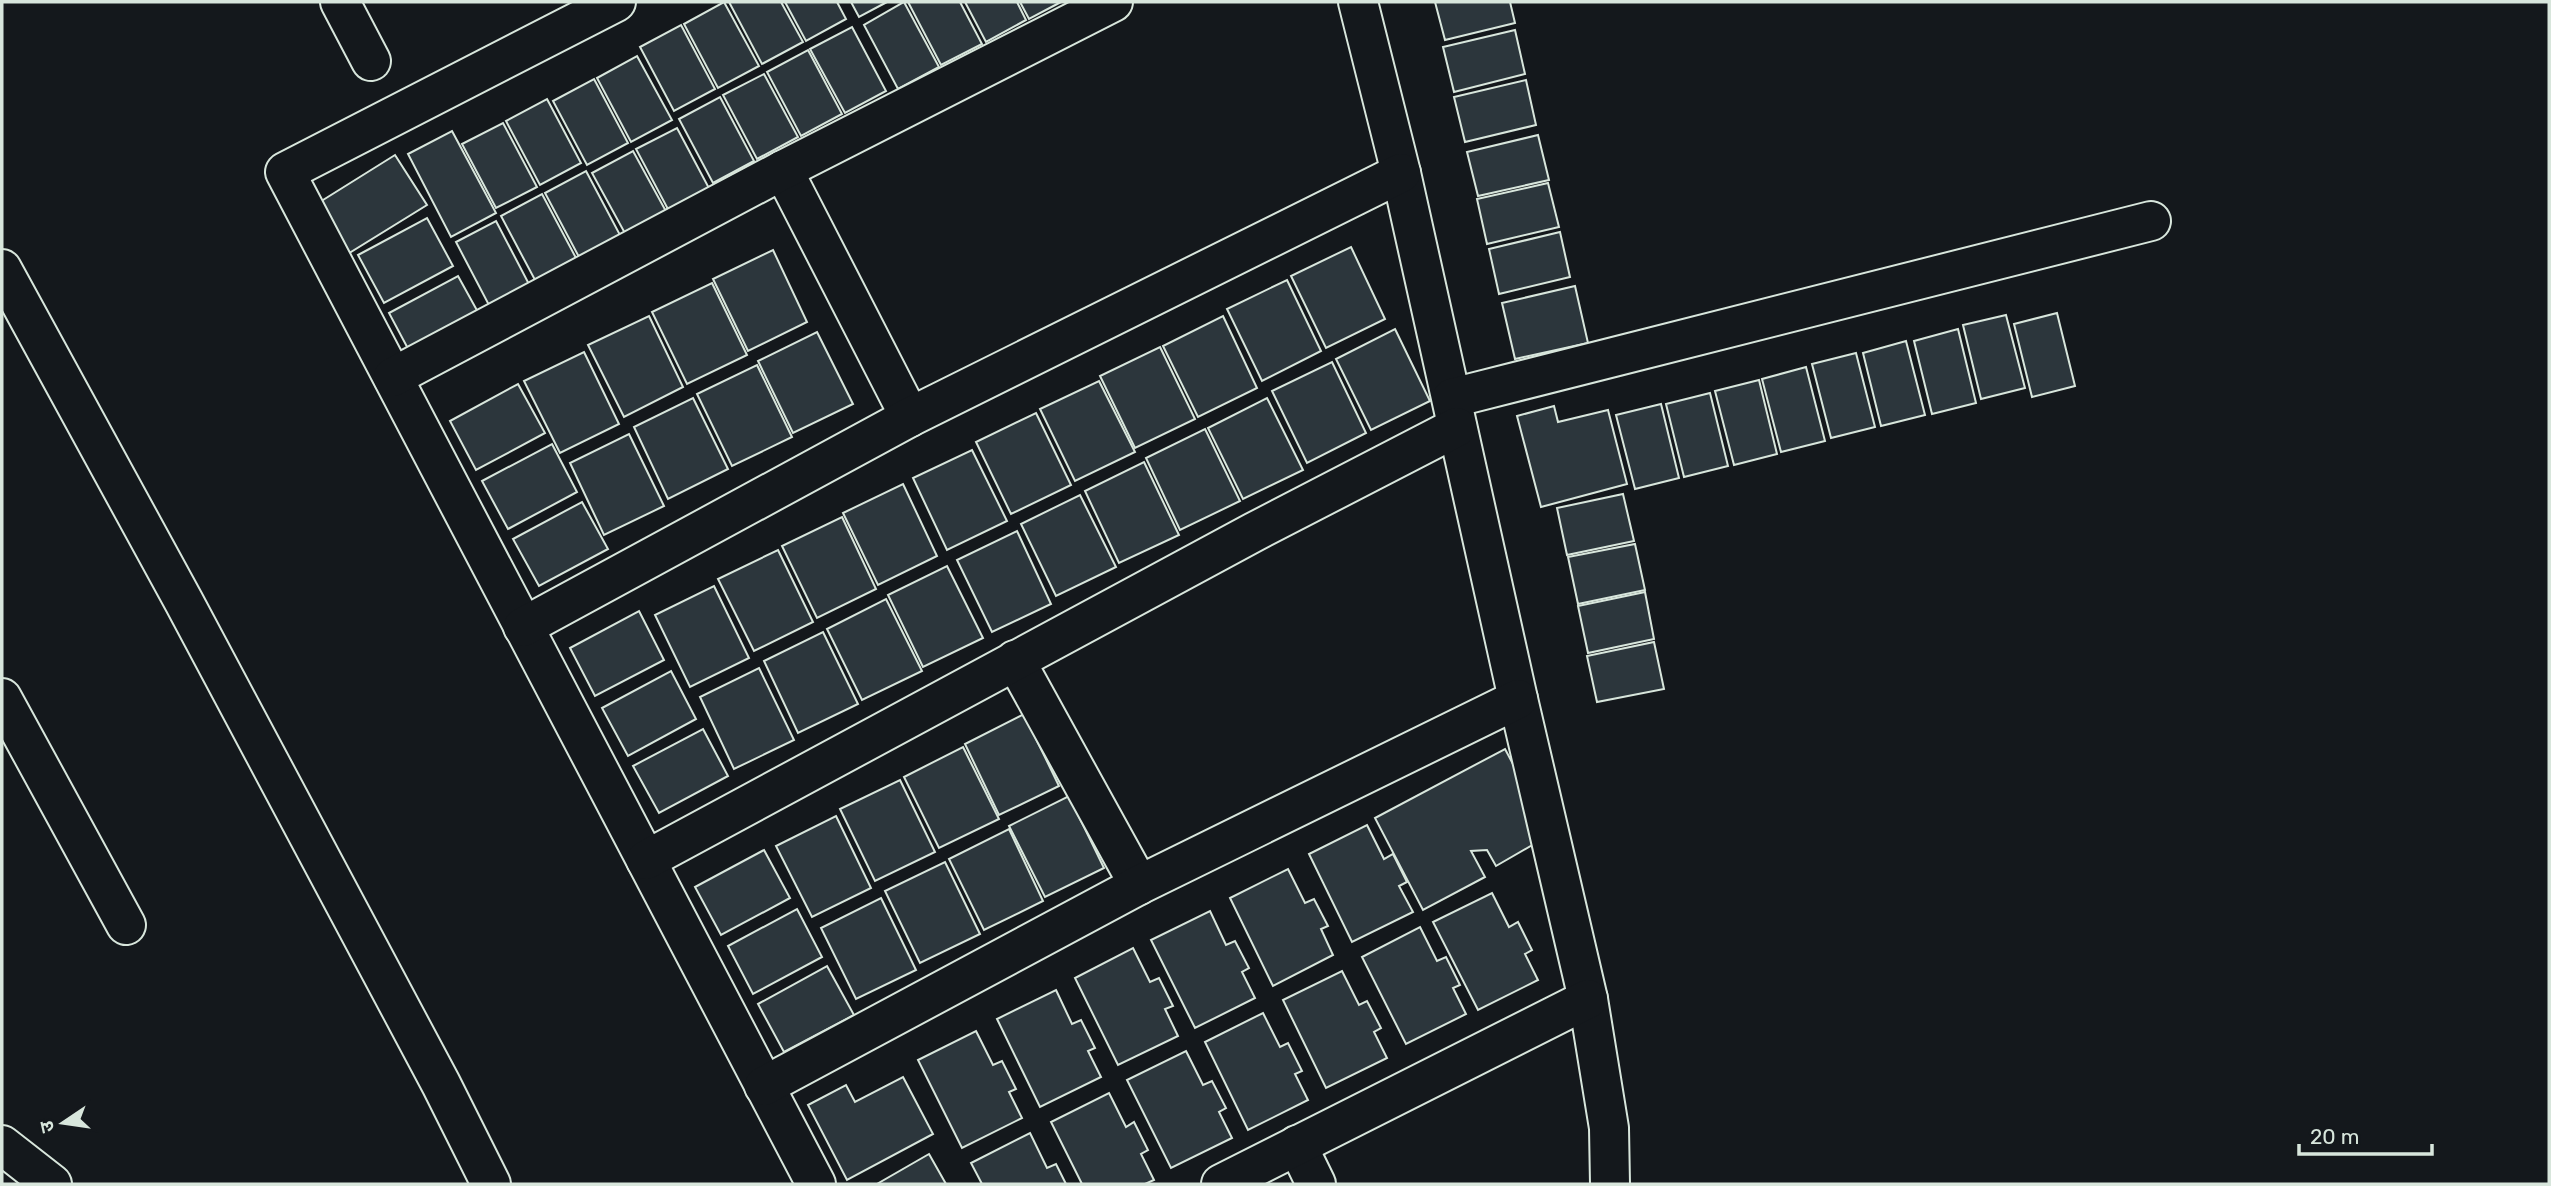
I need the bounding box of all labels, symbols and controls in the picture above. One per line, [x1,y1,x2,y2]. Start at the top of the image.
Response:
north arrow [28,1088,98,1158]
scale bar [2299,1112,2432,1156]
text: उ [34,1118,59,1135]
text: 20 m [2310,1124,2359,1149]

